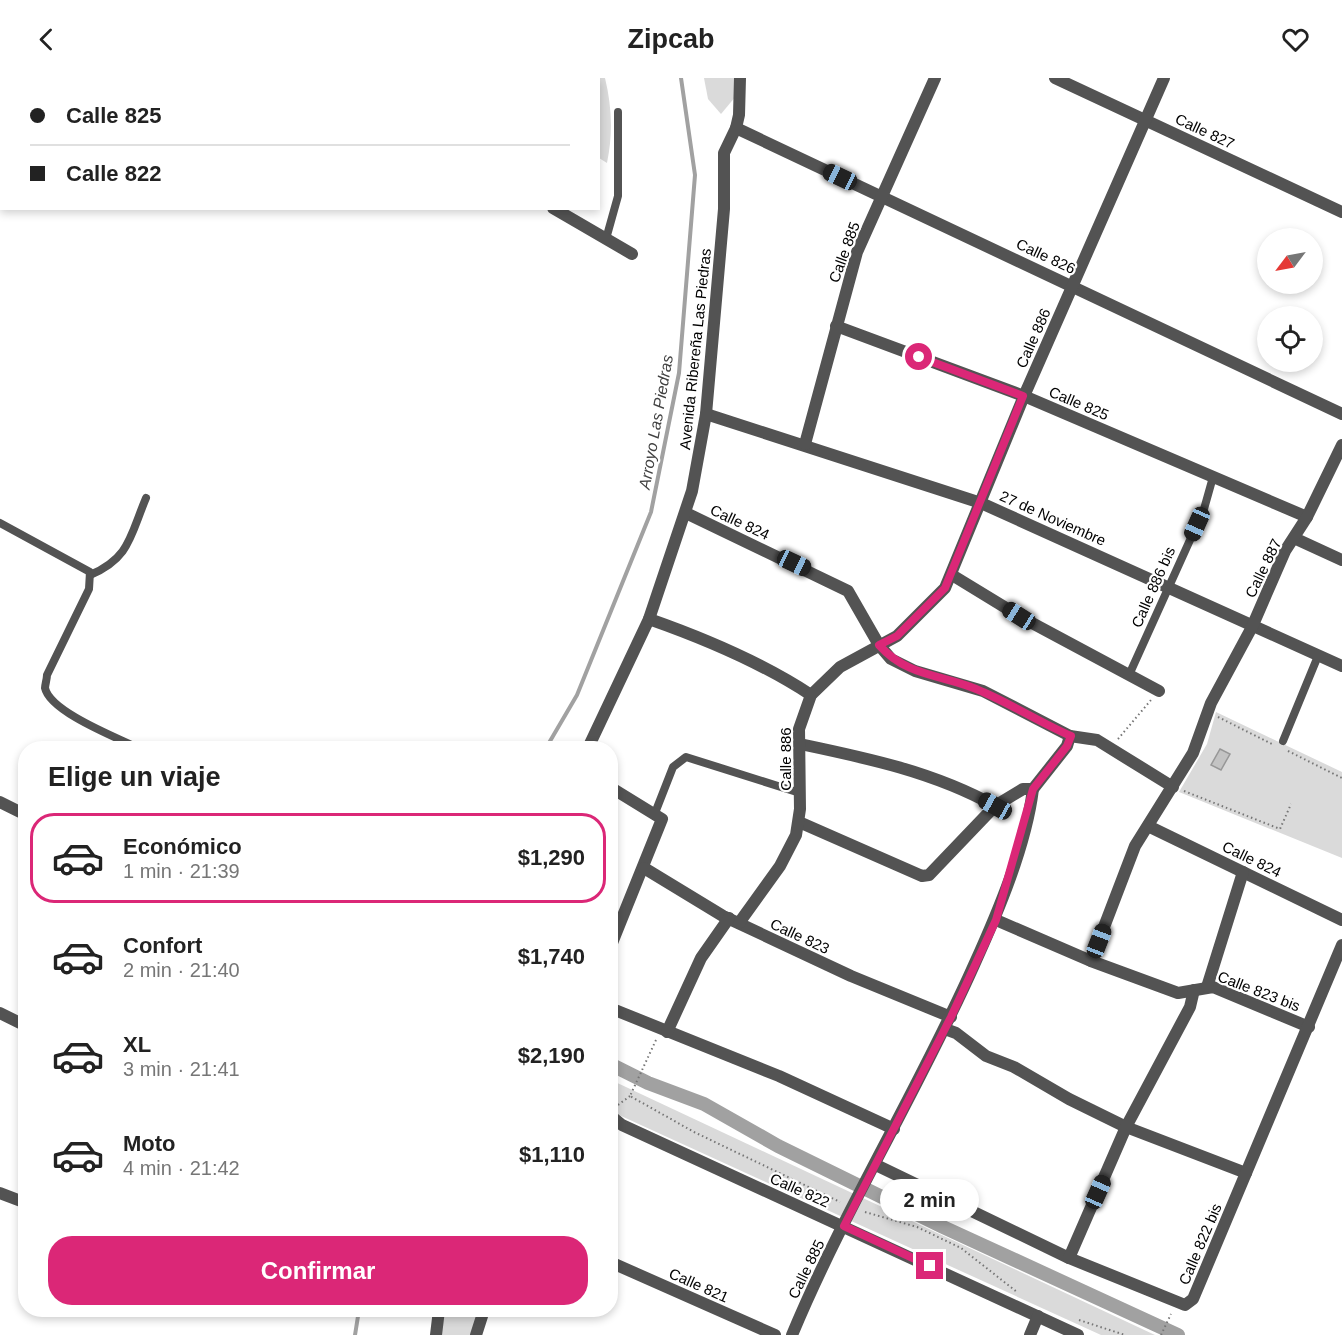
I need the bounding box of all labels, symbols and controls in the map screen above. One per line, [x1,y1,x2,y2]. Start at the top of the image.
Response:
icon: back [30,23,63,56]
icon: heart [1279,23,1312,56]
text: Zipcab [627,24,715,54]
text: Calle 825 [66,103,161,128]
street label: Calle 827 [1173,110,1237,152]
text: Calle 822 [66,161,161,186]
car [820,161,860,193]
street label: Calle 885 [825,219,863,285]
north arrow [1257,228,1323,294]
map controls [1257,228,1323,372]
street label: Calle 826 [1014,235,1078,277]
street label: Avenida Ribereña Las Piedras [676,247,714,451]
street label: Calle 886 [1012,306,1054,370]
button: locate [1257,306,1323,372]
route start [905,343,932,370]
water label: Arroyo Las Piedras [636,354,676,491]
street label: Calle 825 [1047,383,1111,423]
street label: 27 de Noviembre [997,487,1109,549]
street label: Calle 824 [708,501,772,543]
car [1181,504,1213,544]
street label: Calle 887 [1241,536,1285,600]
street label: Calle 886 bis [1128,544,1178,630]
car [774,547,814,579]
car [999,599,1039,633]
street label: Calle 886 [777,727,794,791]
text: Elige un viaje [48,762,221,792]
car [975,789,1015,823]
icon: car [51,831,105,885]
text: Económico [123,834,242,859]
street label: Calle 824 [1220,837,1284,881]
text: $1,290 [518,845,585,870]
text: 1 min · 21:39 [123,860,240,882]
street label: Calle 823 [768,915,832,957]
car [1084,921,1114,961]
icon: car [51,930,105,984]
text: Confort [123,933,202,958]
text: $1,740 [518,944,585,969]
text: 2 min · 21:40 [123,959,240,981]
street label: Calle 823 bis [1215,968,1303,1014]
icon: car [51,1029,105,1083]
text: XL [123,1032,151,1057]
text: $2,190 [518,1043,585,1068]
text: 3 min · 21:41 [123,1058,240,1080]
icon: car [51,1128,105,1182]
text: Moto [123,1131,176,1156]
text: $1,110 [519,1142,585,1167]
text: 4 min · 21:42 [123,1157,240,1179]
street label: Calle 822 [768,1169,832,1211]
car [1082,1172,1114,1212]
callout: 2 min [880,1179,980,1221]
text: 2 min [903,1189,956,1211]
street label: Calle 822 bis [1175,1201,1225,1287]
button: Confirmar [48,1236,588,1305]
street label: Calle 885 [784,1237,828,1301]
route end [916,1252,943,1279]
street label: Calle 821 [667,1264,731,1306]

